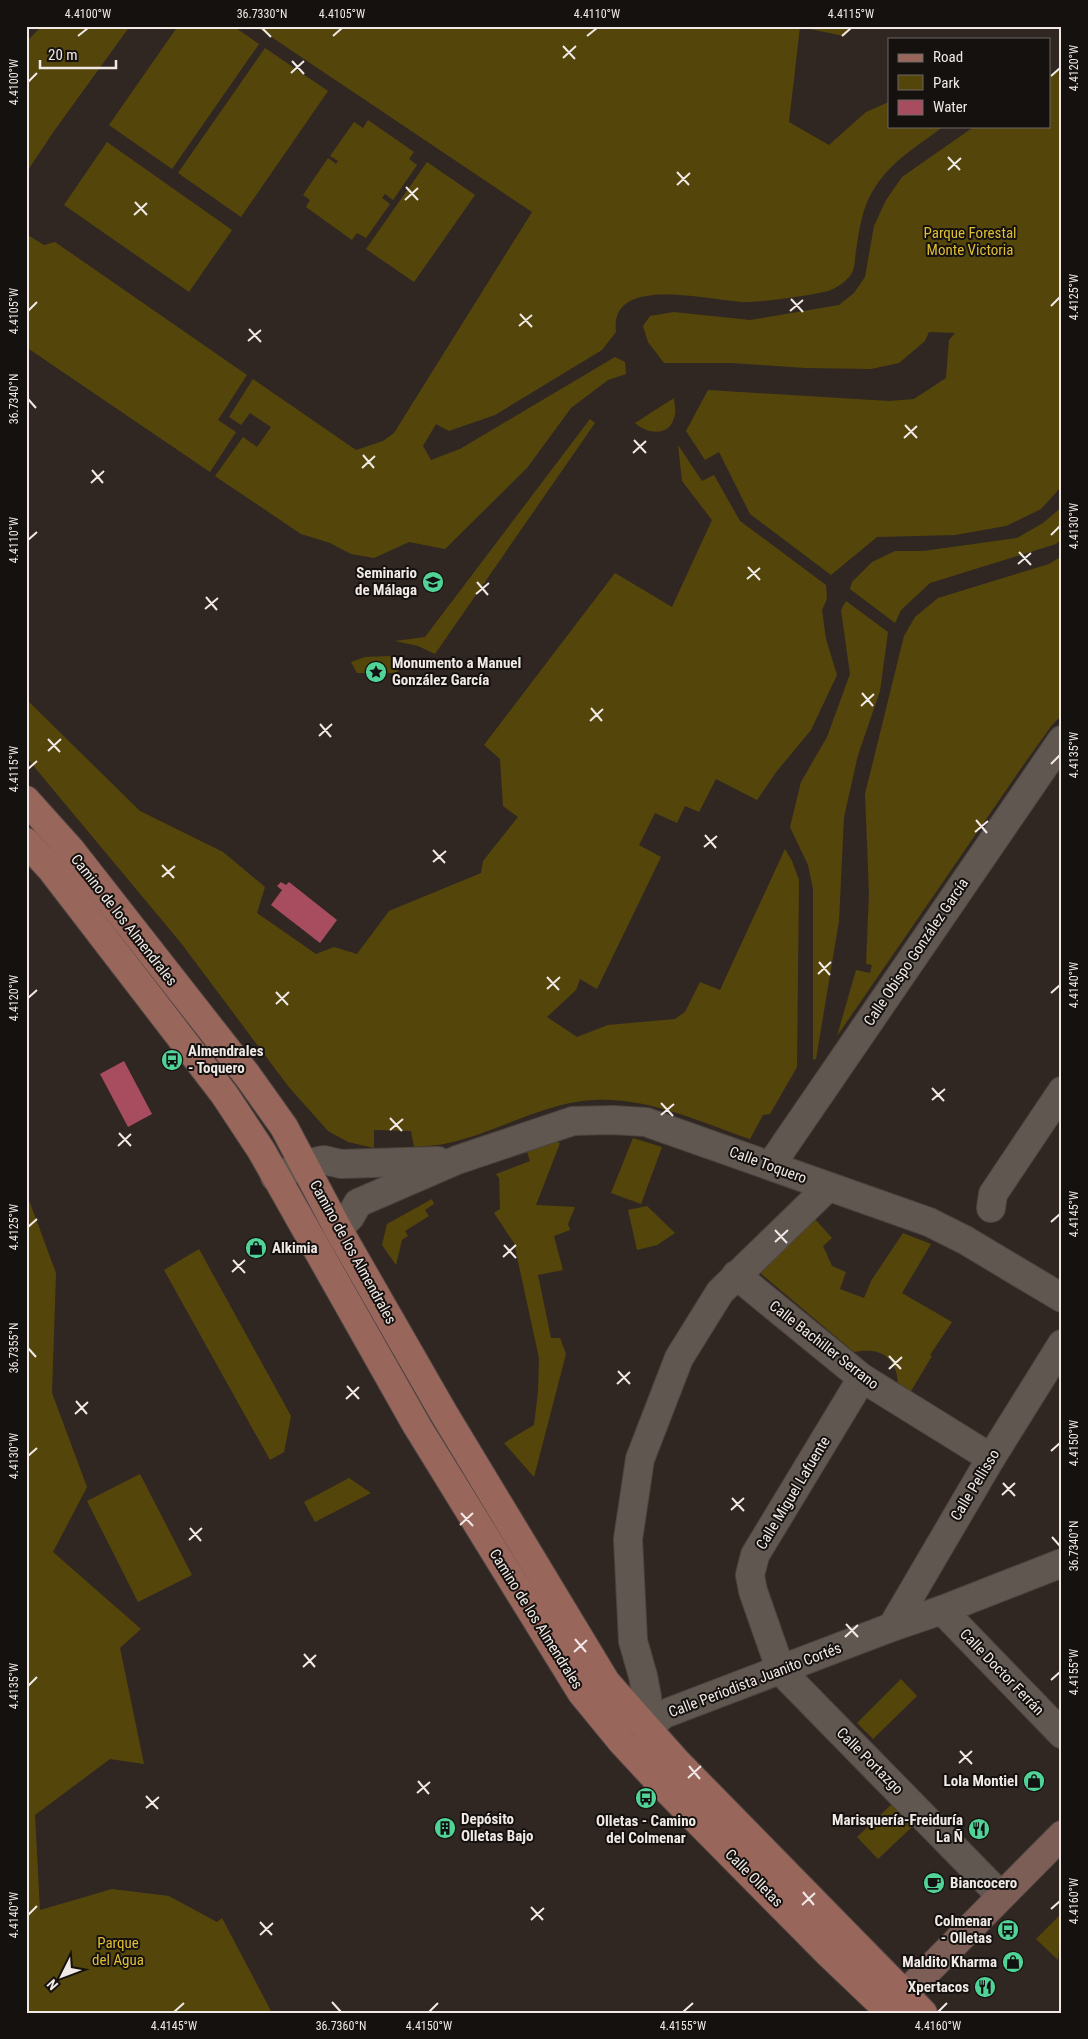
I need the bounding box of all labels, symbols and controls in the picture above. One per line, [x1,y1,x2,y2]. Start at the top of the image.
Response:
text: 4.4100°W [65,7,111,21]
text: 36.7330°N [237,7,287,21]
text: 4.4105°W [319,7,365,21]
text: 4.4110°W [574,7,620,21]
text: 4.4115°W [828,7,874,21]
scale bar [40,38,116,70]
legend [888,38,1050,128]
text: 4.4120°W [1067,45,1081,91]
text: 20 m [48,46,78,64]
text: Road [933,48,963,66]
text: 4.4100°W [7,59,21,105]
text: Park [933,74,960,92]
text: Water [933,98,968,116]
park label: Parque Forestal Monte Victoria [923,224,1017,259]
text: 4.4125°W [1067,274,1081,320]
text: 4.4105°W [7,288,21,334]
text: 36.7340°N [7,374,21,424]
text: 4.4130°W [1067,503,1081,549]
text: 4.4110°W [7,517,21,563]
place label: Seminario de Málaga [355,564,417,599]
school or university icon: Seminario de Málaga [421,570,445,594]
place label: Monumento a Manuel González García [392,654,521,689]
place icon: Monumento a Manuel González García [364,660,388,684]
text: 4.4135°W [1067,732,1081,778]
text: 4.4115°W [7,746,21,792]
street label: Camino de los Almendrales [67,851,181,989]
street label: Calle Obispo González García [860,875,972,1029]
text: 4.4140°W [1067,962,1081,1008]
text: 4.4120°W [7,975,21,1021]
place label: Almendrales - Toquero [188,1042,264,1077]
bus stop icon: Almendrales - Toquero [160,1048,184,1072]
street label: Calle Toquero [727,1143,809,1187]
street label: Camino de los Almendrales [306,1177,400,1327]
text: 4.4145°W [1067,1191,1081,1237]
text: 4.4125°W [7,1204,21,1250]
shop icon: Alkimia [244,1236,268,1260]
place label: Alkimia [272,1239,318,1257]
street label: Calle Bachiller Serrano [766,1297,882,1393]
text: 36.7355°N [7,1323,21,1373]
text: 4.4150°W [1067,1420,1081,1466]
text: 4.4130°W [7,1433,21,1479]
street label: Calle Miguel Lafuente [752,1433,834,1553]
street label: Calle Pellisso [947,1446,1003,1524]
text: 36.7340°N [1067,1521,1081,1571]
street label: Camino de los Almendrales [486,1546,587,1692]
street label: Calle Doctor Ferrán [956,1625,1048,1719]
street label: Calle Periodista Juanito Cortés [666,1639,844,1721]
text: 4.4155°W [1067,1649,1081,1695]
text: 4.4135°W [7,1663,21,1709]
street label: Calle Portazgo [833,1724,907,1798]
shop icon: Lola Montiel [1022,1769,1046,1793]
place label: Lola Montiel [943,1772,1018,1790]
bus stop icon: Olletas - Camino del Colmenar [634,1786,658,1810]
place label: Depósito Olletas Bajo [461,1810,533,1845]
place label: Marisquería-Freiduría La Ñ [832,1811,963,1846]
place label: Olletas - Camino del Colmenar [596,1812,696,1847]
building icon: Depósito Olletas Bajo [433,1816,457,1840]
restaurant icon: Marisquería-Freiduría La Ñ [967,1817,991,1841]
street label: Calle Olletas [721,1845,787,1911]
cafe icon: Biancocero [922,1871,946,1895]
place label: Biancocero [950,1874,1017,1892]
text: 4.4160°W [1067,1878,1081,1924]
text: 4.4140°W [7,1892,21,1938]
place label: Colmenar - Olletas [934,1912,992,1947]
bus stop icon: Colmenar - Olletas [996,1918,1020,1942]
park label: Parque del Agua [92,1934,144,1969]
shop icon: Maldito Kharma [1001,1950,1025,1974]
north arrow [38,1952,88,2002]
place label: Maldito Kharma [902,1953,997,1971]
restaurant icon: Xpertacos [973,1975,997,1999]
text: N [44,1976,61,1993]
place label: Xpertacos [908,1978,969,1996]
text: 4.4145°W [151,2019,197,2033]
text: 36.7360°N [316,2019,366,2033]
text: 4.4150°W [406,2019,452,2033]
text: 4.4155°W [660,2019,706,2033]
text: 4.4160°W [915,2019,961,2033]

